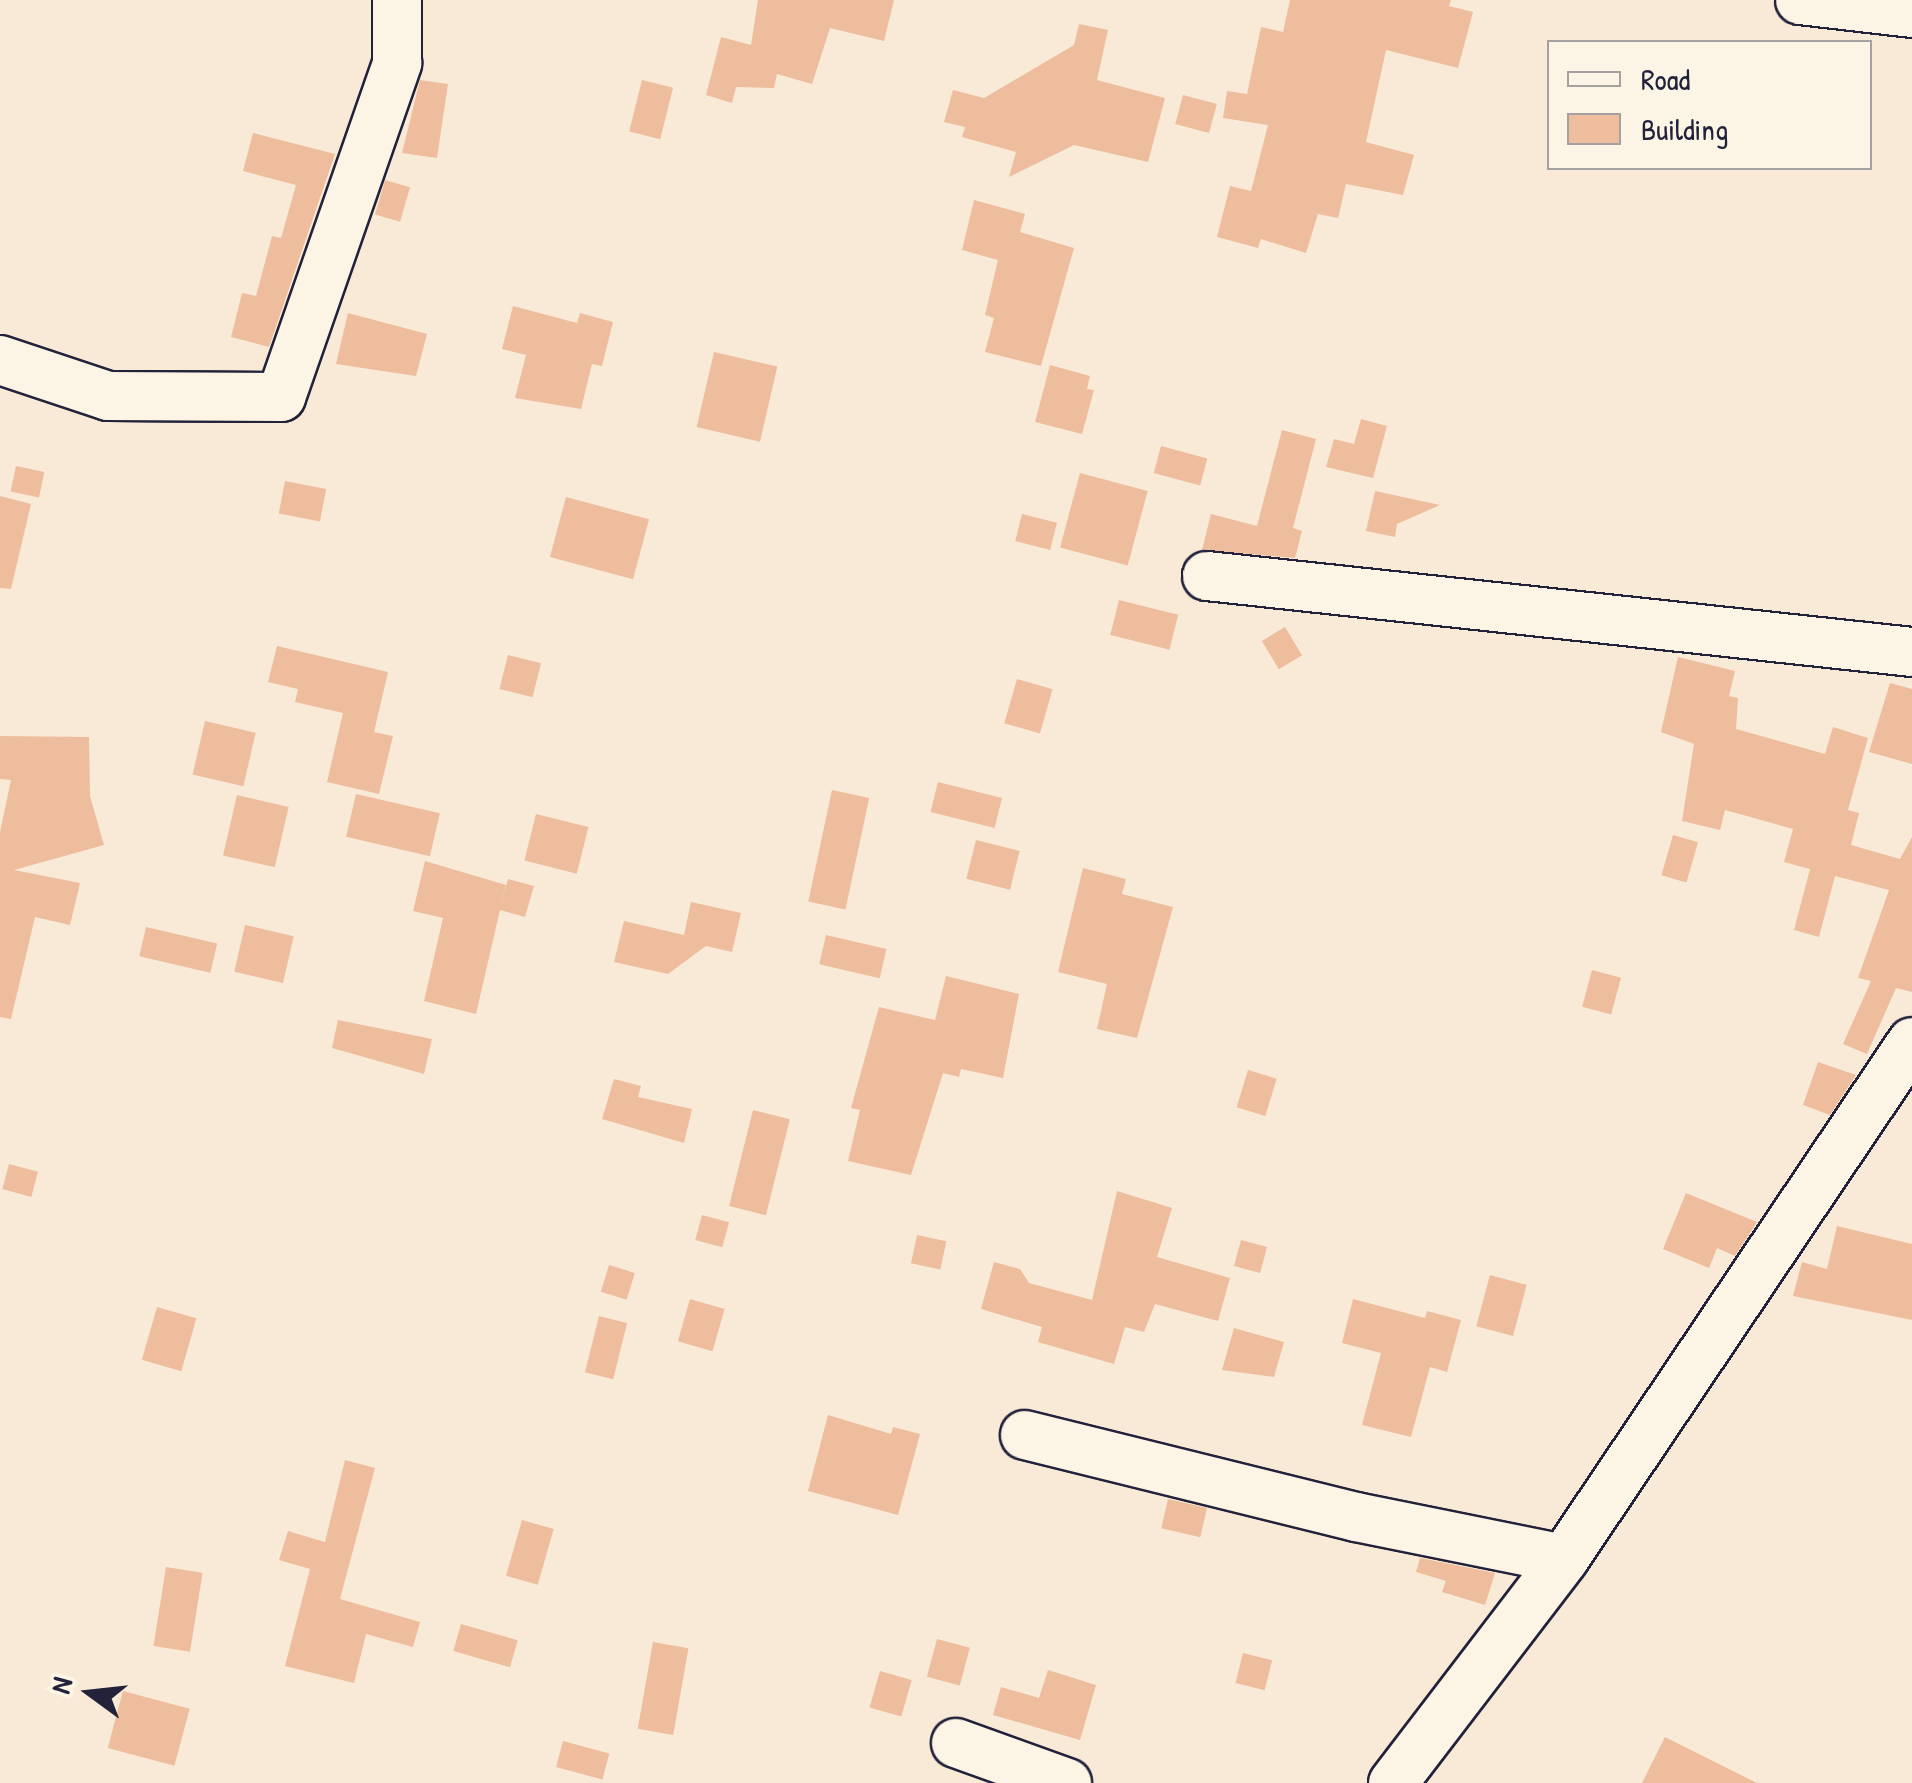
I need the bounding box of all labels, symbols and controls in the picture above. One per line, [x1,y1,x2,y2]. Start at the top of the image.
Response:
legend [1547,40,1872,170]
text: Road [1641,59,1690,99]
text: Building [1641,109,1728,149]
north arrow [40,1643,140,1743]
text: N [41,1673,81,1697]

